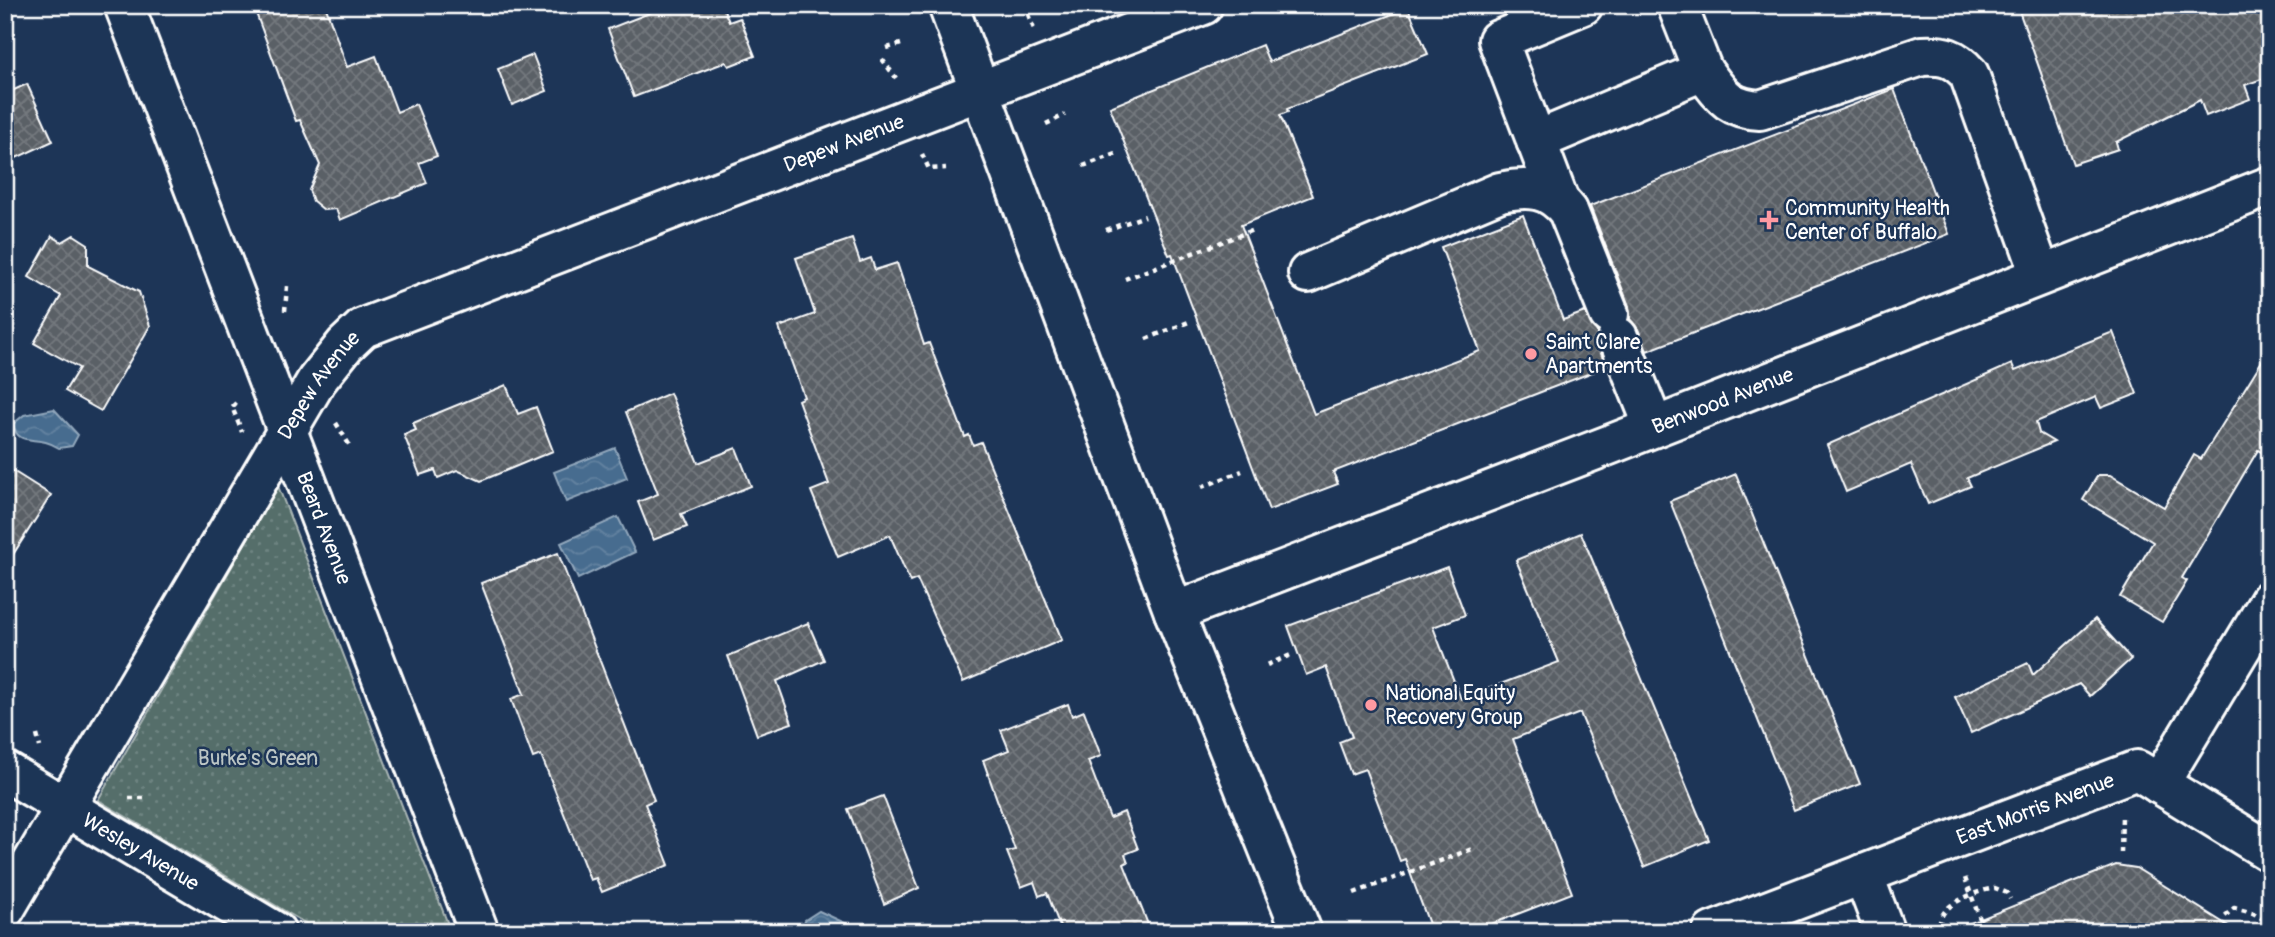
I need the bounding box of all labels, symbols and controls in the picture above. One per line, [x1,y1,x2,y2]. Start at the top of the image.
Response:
street label: Depew Avenue [780,107,909,178]
place label: Community Health Center of Buffalo [1785,195,1950,246]
marker: Community Health Center of Buffalo [1759,210,1779,230]
street label: Depew Avenue [271,324,366,444]
place label: Saint Clare Apartments [1545,329,1653,380]
marker: Saint Clare Apartments [1523,346,1539,362]
street label: Benwood Avenue [1648,360,1798,440]
street label: Beard Avenue [290,468,358,589]
place label: National Equity Recovery Group [1385,680,1523,731]
marker: National Equity Recovery Group [1363,697,1379,713]
park label: Burke's Green [198,745,318,772]
street label: East Morris Avenue [1953,766,2119,851]
street label: Wesley Avenue [78,807,205,897]

